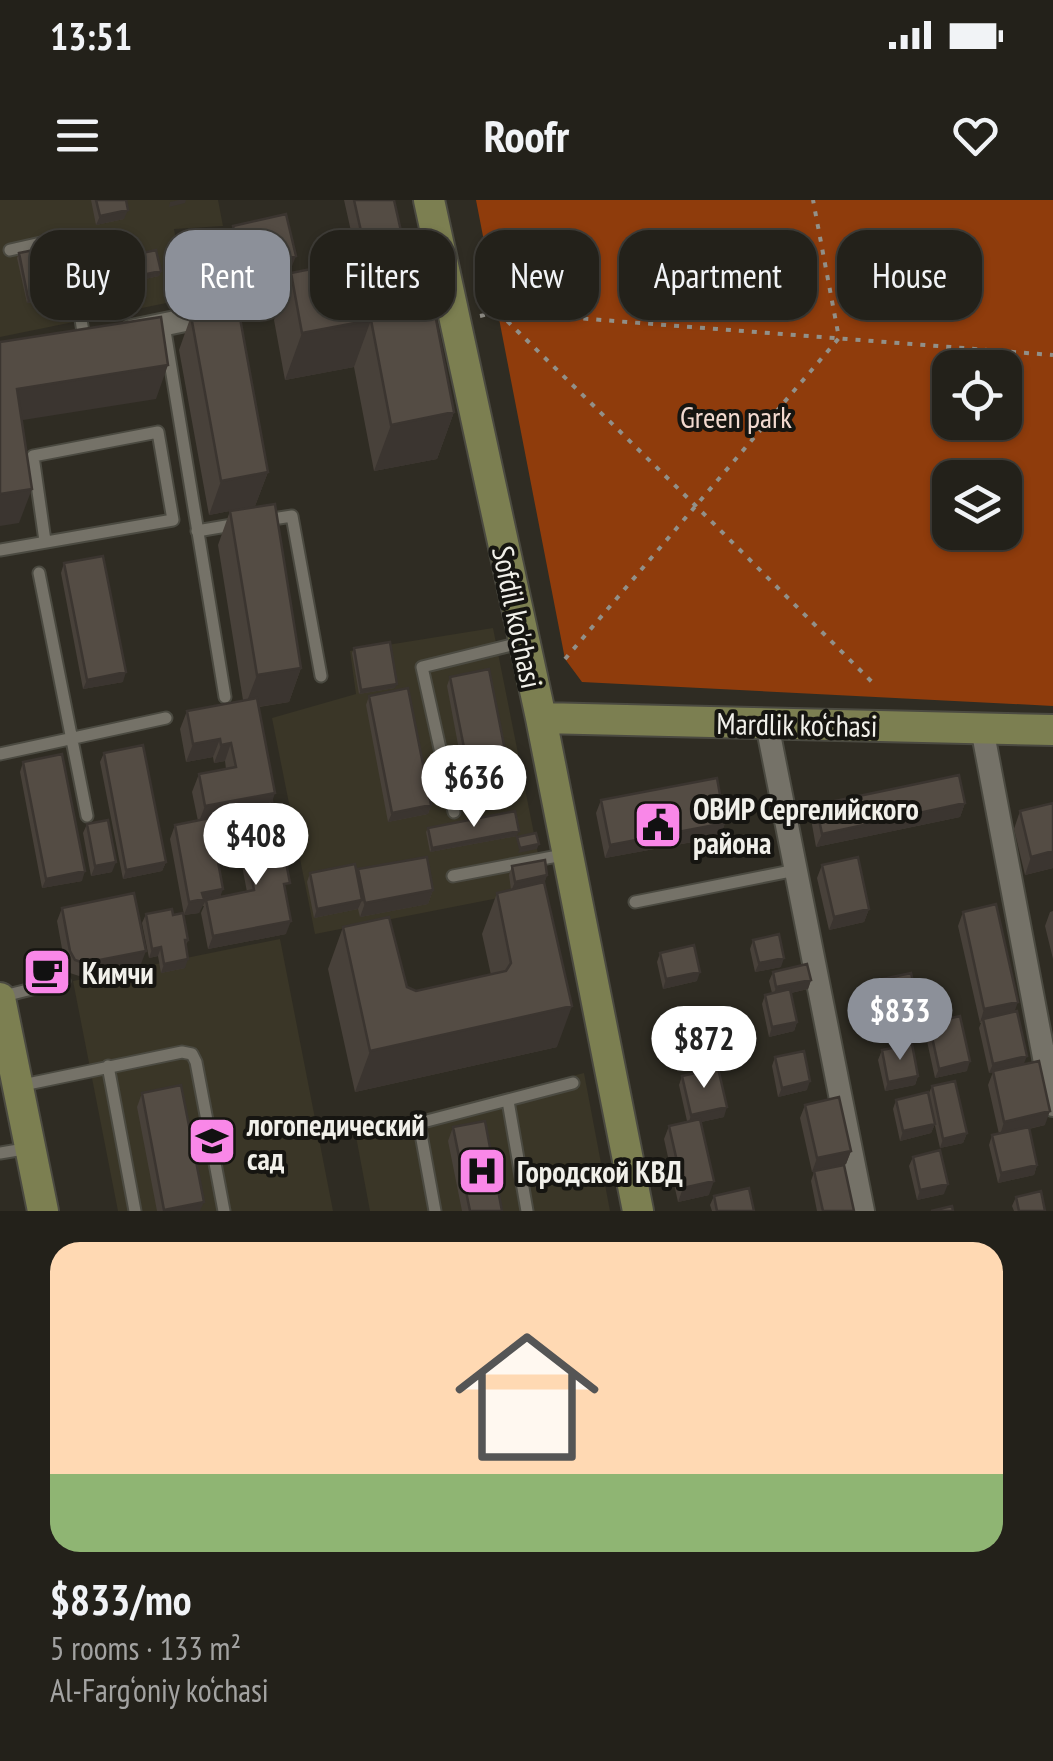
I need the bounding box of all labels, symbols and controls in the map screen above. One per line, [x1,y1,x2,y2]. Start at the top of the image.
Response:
text: 13:51 [50,11,132,60]
text: Roofr [484,106,569,164]
icon: menu [50,108,105,163]
icon: heart [948,108,1003,163]
chip: Buy [30,230,145,320]
chip: Rent [165,230,290,320]
chip: Filters [310,230,455,320]
chip: New [475,230,599,320]
chip: Apartment [619,230,817,320]
chip: House [837,230,982,320]
map controls [932,350,1022,550]
button: locate [932,350,1022,440]
park label: Green park [680,397,792,436]
button: layers [932,460,1022,550]
street label: Sofdil ko'chasi [484,542,552,692]
street label: Mardlik ko‘chasi [716,703,878,745]
pin: $636 [415,745,533,830]
text: $636 [443,756,505,798]
place label: ОВИР Сергелийского района [693,789,919,862]
public building icon: ОВИР Сергелийского района [632,799,684,851]
pin: $408 [197,803,315,888]
text: $408 [225,814,287,856]
cafe icon: Кимчи [21,946,73,998]
place label: Кимчи [82,953,154,992]
pin: $833 [841,978,959,1063]
text: $833 [869,989,931,1031]
pin: $872 [645,1006,763,1091]
text: $872 [673,1017,735,1059]
place label: логопедический сад [246,1105,425,1178]
school or university icon: логопедический сад [186,1115,238,1167]
hospital icon: Городской КВД [456,1145,508,1197]
place label: Городской КВД [517,1152,683,1191]
icon: home [437,1307,617,1487]
text: $833/mo [50,1572,192,1627]
text: 5 rooms · 133 m² [50,1627,241,1669]
text: Al-Farg‘oniy ko‘chasi [50,1669,269,1711]

